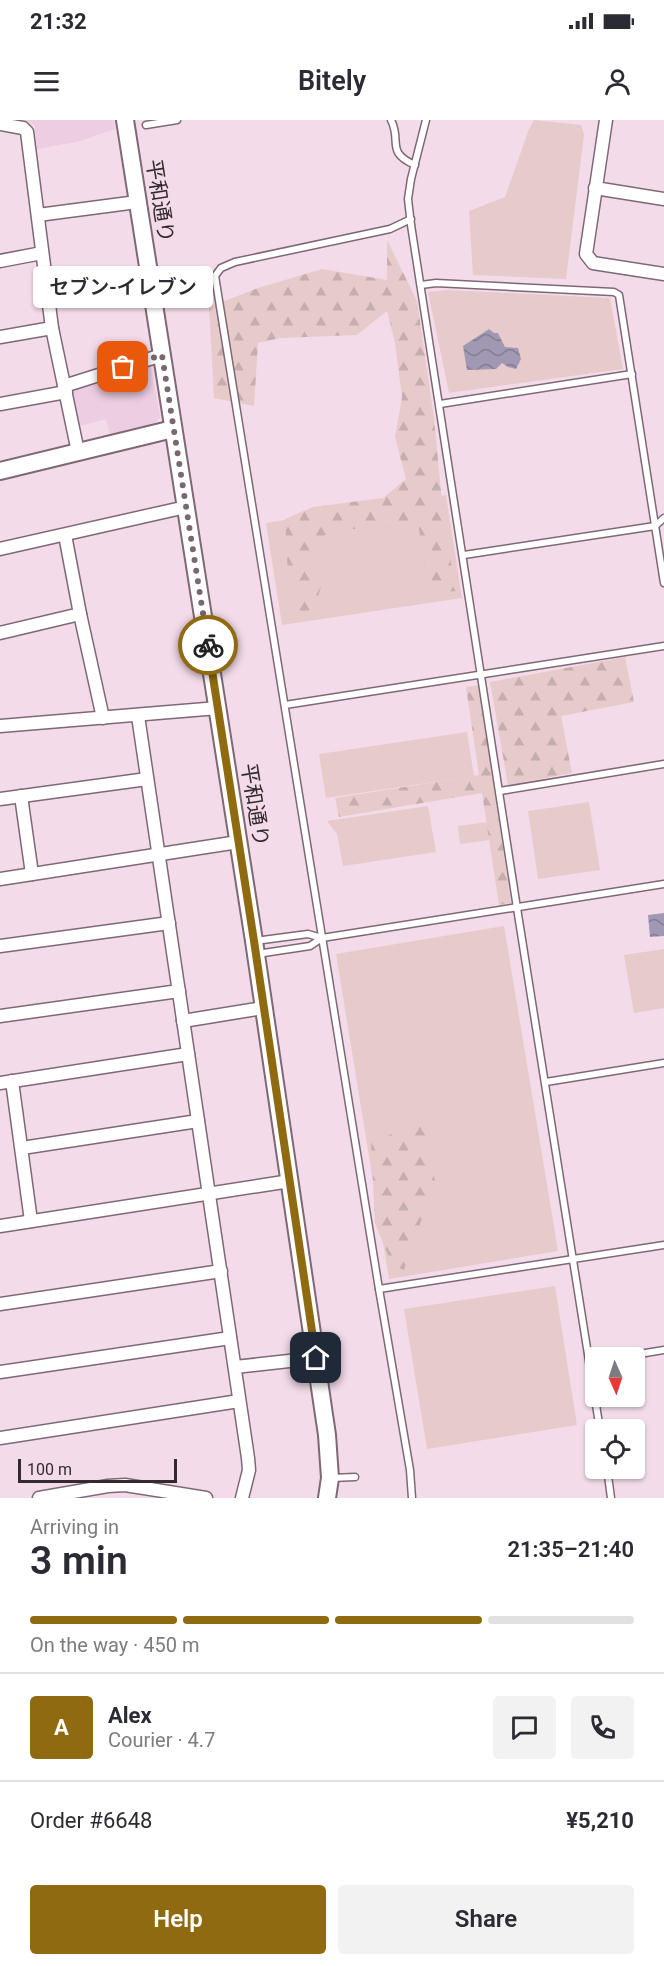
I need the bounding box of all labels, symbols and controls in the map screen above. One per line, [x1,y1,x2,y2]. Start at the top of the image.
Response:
text: 21:32 [30,9,87,34]
icon: menu [30,65,63,98]
text: Bitely [298,65,366,97]
icon: person [601,65,634,98]
street label: 平和通り [142,158,178,244]
callout: セブン-イレブン [33,265,213,307]
text: セブン-イレブン [49,275,197,299]
pin [97,341,148,392]
icon: bag [106,350,139,383]
courier [178,615,238,675]
icon: bike [192,629,225,662]
street label: 平和通り [237,762,273,848]
pin [290,1332,341,1383]
icon: home [299,1341,332,1374]
north arrow [585,1347,645,1407]
map controls [585,1347,645,1479]
button: locate [585,1419,645,1479]
scale bar [18,1456,177,1484]
text: 100 m [27,1460,72,1479]
text: Arriving in [30,1515,119,1539]
text: 21:35–21:40 [507,1537,634,1562]
text: 3 min [30,1538,128,1584]
text: On the way · 450 m [30,1633,199,1657]
button: chat [493,1696,556,1759]
button: phone [571,1696,634,1759]
text: Alex [108,1703,152,1728]
text: A [54,1715,69,1740]
text: Courier · 4.7 [108,1728,215,1752]
text: Order #6648 [30,1808,152,1833]
text: ¥5,210 [566,1808,634,1833]
button: Help [30,1885,326,1954]
button: Share [338,1885,634,1954]

